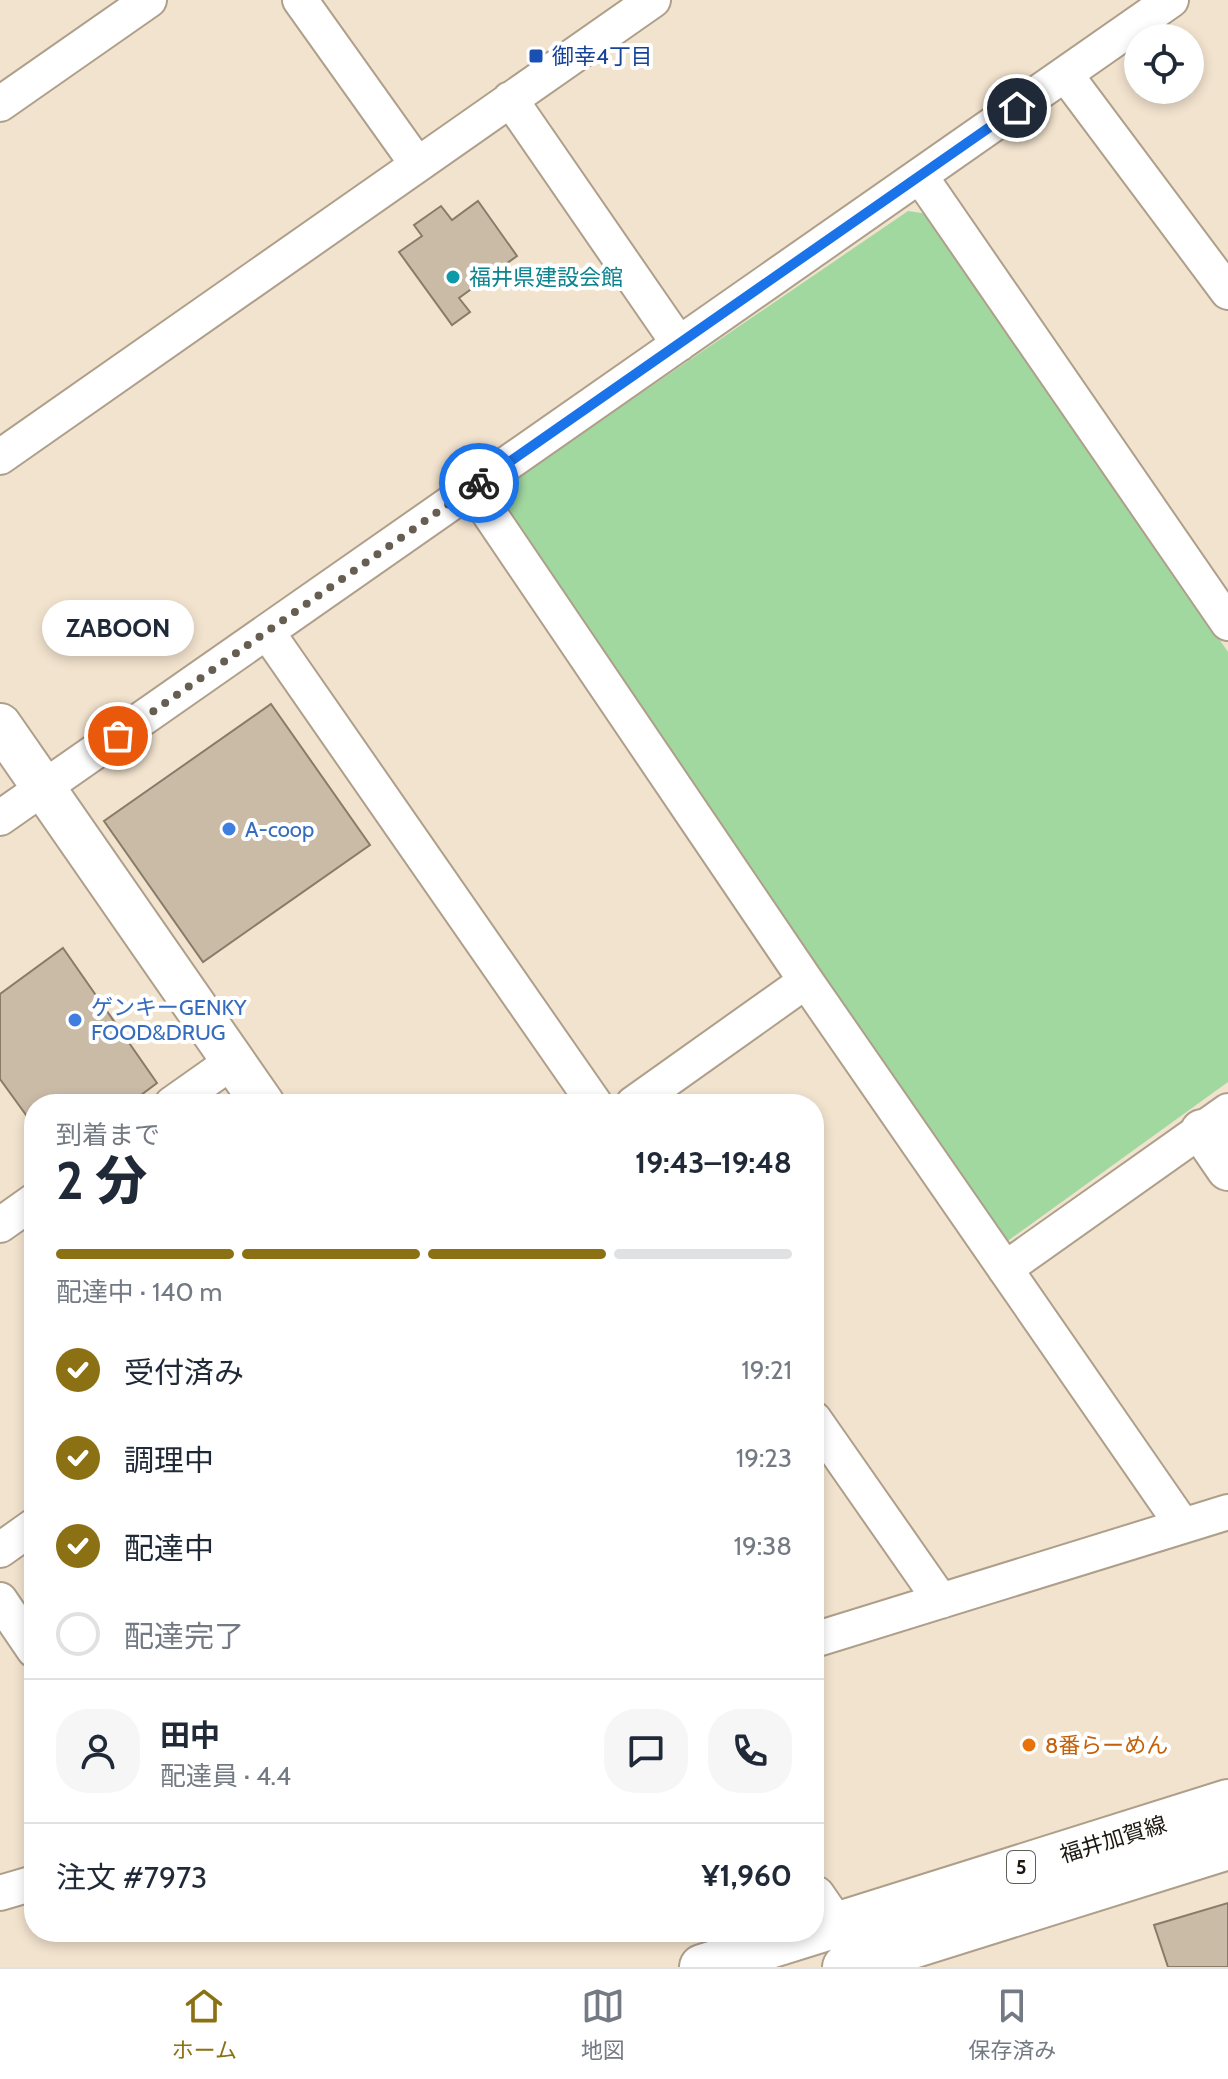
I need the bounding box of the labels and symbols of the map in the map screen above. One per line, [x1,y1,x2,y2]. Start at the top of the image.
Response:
place label: 御幸4丁目 [552,43,653,70]
marker: 御幸4丁目 [527,47,545,65]
pin [983,74,1051,142]
place label: 福井県建設会館 [469,264,623,291]
marker: 福井県建設会館 [444,268,462,286]
courier [439,443,519,523]
callout: ZABOON [42,600,194,656]
pin [84,702,152,770]
place label: A-coop [245,816,314,843]
marker: A-coop [220,820,238,838]
place label: ゲンキーGENKY FOOD&DRUG [91,994,247,1046]
marker: ゲンキーGENKY FOOD&DRUG [66,1011,84,1029]
place label: 8番らーめん [1045,1732,1168,1759]
marker: 8番らーめん [1020,1736,1038,1754]
street label: 福井加賀線 [1057,1810,1170,1868]
road number: 5 [1007,1851,1035,1883]

